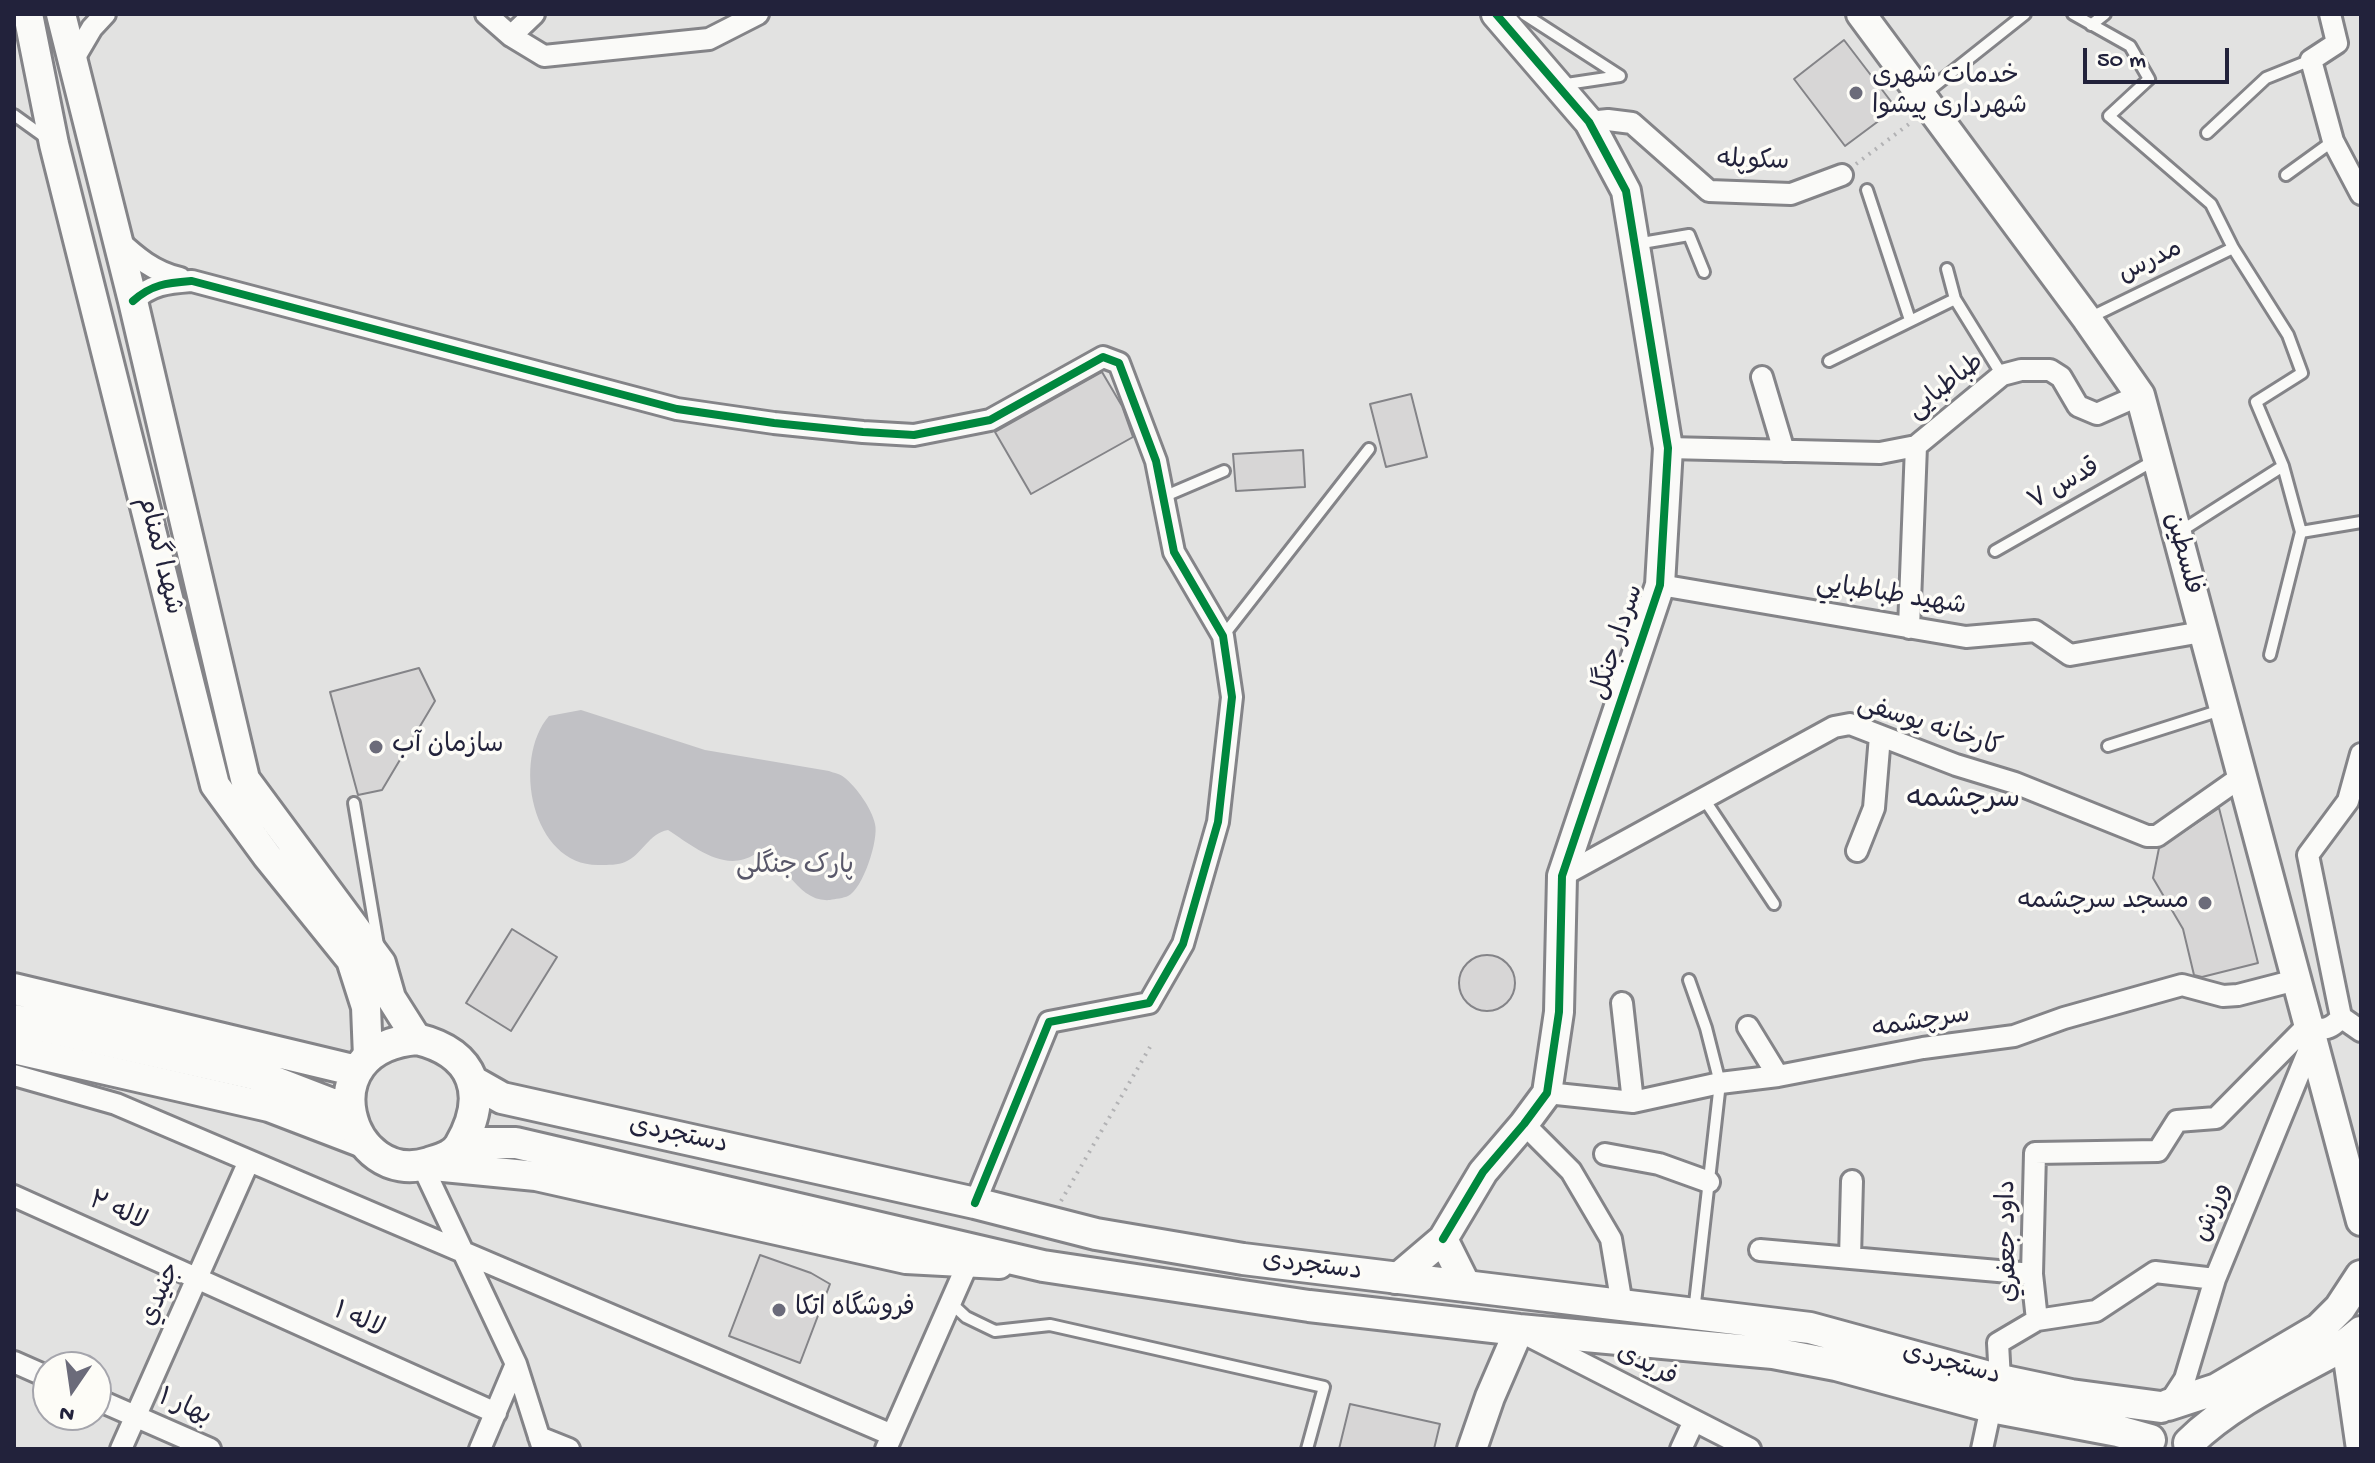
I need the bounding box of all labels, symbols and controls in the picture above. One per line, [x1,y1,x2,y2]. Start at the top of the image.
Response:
scale bar [2087,32,2233,82]
text: 50 m [2097,47,2146,76]
place label: خدمات شهری شهرداری پیشوا [1872,62,2027,124]
marker: خدمات شهری شهرداری پیشوا [1847,84,1865,102]
street label: سکوپله [1716,146,1790,180]
street label: مدرس [2114,234,2188,292]
street label: طباطبایی [1902,348,1992,428]
street label: قدس ۷ [2024,453,2106,519]
street label: شهدا گمنام [128,494,188,618]
street label: فلسطین [2155,510,2207,598]
street label: شهيد طباطبايي [1814,570,1968,624]
street label: سردار جنگل [1586,581,1652,705]
street label: کارخانه یوسفی [1853,690,2005,766]
place label: سازمان آب [392,731,504,763]
marker: سازمان آب [367,738,385,756]
district label: سرچشمه [1906,783,2020,819]
park label: پارک جنگلی [736,852,854,884]
place label: مسجد سرچشمه [2017,887,2189,919]
marker: مسجد سرچشمه [2196,894,2214,912]
street label: سرچشمه [1870,1001,1972,1047]
street label: دستجردی [626,1111,730,1163]
street label: داود جعفري [1993,1179,2027,1303]
street label: ورزش [2188,1179,2240,1247]
street label: لاله ۲ [83,1186,151,1240]
street label: دستجردی [1260,1246,1364,1290]
street label: جنيدي [134,1258,190,1332]
place label: فروشگاه اتکا [795,1294,915,1326]
street label: لاله ۱ [328,1297,388,1347]
marker: فروشگاه اتکا [770,1301,788,1319]
street label: دستجردی [1899,1338,2003,1394]
street label: فریدی [1611,1339,1681,1395]
north arrow [32,1351,112,1431]
street label: بهار ۱ [152,1384,216,1434]
text: N [57,1398,77,1427]

